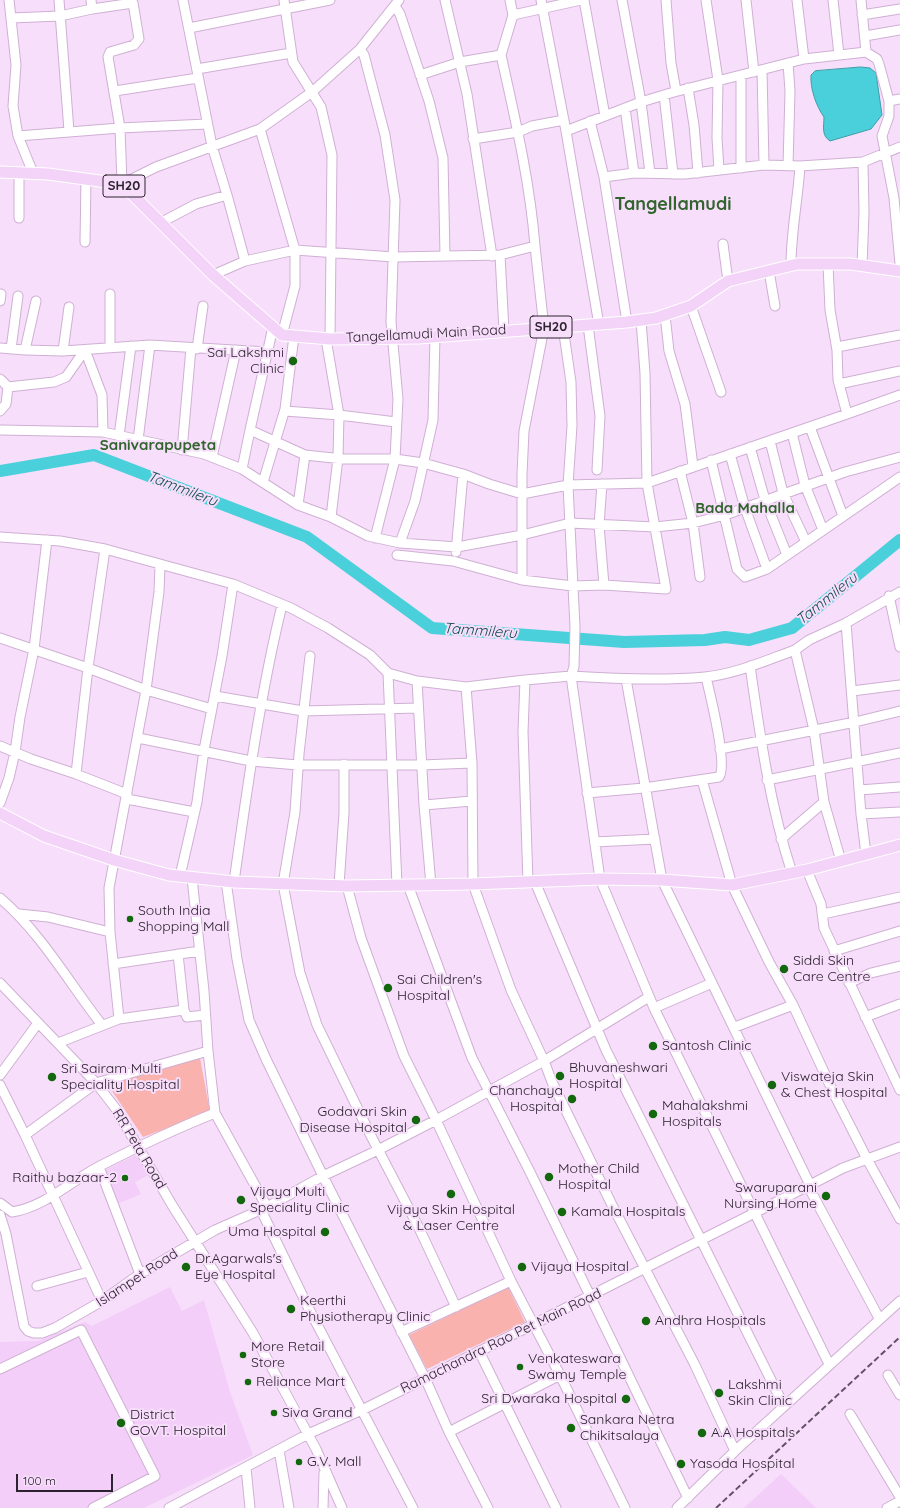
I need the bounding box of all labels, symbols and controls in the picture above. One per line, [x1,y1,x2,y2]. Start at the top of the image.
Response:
road number: SH20 [103,175,145,197]
district label: Tangellamudi [615,194,731,216]
road number: SH20 [530,316,572,338]
street label: Tangellamudi Main Road [345,321,507,347]
place label: Sai Lakshmi Clinic [207,345,284,378]
marker: Sai Lakshmi Clinic [287,355,299,367]
district label: Sanivarapupeta [100,436,216,454]
water label: Tammileru [145,467,219,511]
district label: Bada Mahalla [695,499,795,517]
water label: Tammileru [793,569,861,629]
water label: Tammileru [443,619,517,643]
place label: South India Shopping Mall [138,903,229,936]
marker: South India Shopping Mall [125,914,135,924]
place label: Siddi Skin Care Centre [793,953,870,986]
marker: Siddi Skin Care Centre [778,963,790,975]
place label: Sai Children's Hospital [397,972,482,1004]
marker: Sai Children's Hospital [382,982,394,994]
place label: Santosh Clinic [662,1038,752,1054]
marker: Santosh Clinic [647,1040,659,1052]
place label: Bhuvaneshwari Hospital [569,1060,668,1092]
place label: Sri Sairam Multi Speciality Hospital [61,1061,180,1094]
place label: Viswateja Skin & Chest Hospital [781,1069,887,1102]
marker: Bhuvaneshwari Hospital [554,1070,566,1082]
marker: Sri Sairam Multi Speciality Hospital [46,1071,58,1083]
marker: Viswateja Skin & Chest Hospital [766,1079,778,1091]
place label: Chanchaya Hospital [489,1083,563,1116]
marker: Chanchaya Hospital [566,1093,578,1105]
place label: Mahalakshmi Hospitals [662,1098,748,1130]
place label: Godavari Skin Disease Hospital [300,1104,407,1136]
street label: RR Peta Road [108,1106,170,1192]
marker: Mahalakshmi Hospitals [647,1108,659,1120]
marker: Godavari Skin Disease Hospital [410,1114,422,1126]
place label: Mother Child Hospital [558,1161,640,1194]
place label: Raithu bazaar-2 [12,1170,117,1186]
marker: Mother Child Hospital [543,1171,555,1183]
marker: Raithu bazaar-2 [120,1173,130,1183]
place label: Swaruparani Nursing Home [724,1180,817,1212]
place label: Vijaya Multi Speciality Clinic [250,1184,349,1216]
marker: Vijaya Skin Hospital & Laser Centre [445,1188,457,1200]
marker: Swaruparani Nursing Home [820,1190,832,1202]
marker: Vijaya Multi Speciality Clinic [235,1194,247,1206]
place label: Vijaya Skin Hospital & Laser Centre [387,1202,515,1234]
place label: Kamala Hospitals [571,1204,685,1220]
marker: Kamala Hospitals [556,1206,568,1218]
place label: Uma Hospital [228,1224,316,1240]
marker: Uma Hospital [319,1226,331,1238]
street label: Islampet Road [93,1245,181,1311]
place label: Dr.Agarwals's Eye Hospital [195,1251,282,1284]
place label: Vijaya Hospital [531,1259,629,1275]
marker: Dr.Agarwals's Eye Hospital [180,1261,192,1273]
marker: Vijaya Hospital [516,1261,528,1273]
street label: Ramachandra Rao Pet Main Road [398,1285,604,1397]
place label: Keerthi Physiotherapy Clinic [300,1293,430,1326]
marker: Keerthi Physiotherapy Clinic [285,1303,297,1315]
place label: Andhra Hospitals [655,1313,766,1329]
marker: Andhra Hospitals [640,1315,652,1327]
place label: More Retail Store [251,1339,325,1372]
marker: More Retail Store [238,1350,248,1360]
place label: Venkateswara Swamy Temple [528,1351,626,1384]
marker: Venkateswara Swamy Temple [515,1362,525,1372]
place label: Reliance Mart [256,1374,345,1390]
marker: Reliance Mart [243,1377,253,1387]
place label: Lakshmi Skin Clinic [728,1377,792,1410]
marker: Lakshmi Skin Clinic [713,1387,725,1399]
place label: Sri Dwaraka Hospital [481,1391,617,1407]
marker: Sri Dwaraka Hospital [620,1393,632,1405]
place label: Siva Grand [282,1405,353,1421]
place label: District GOVT. Hospital [130,1407,226,1440]
marker: Siva Grand [269,1408,279,1418]
place label: Sankara Netra Chikitsalaya [580,1412,674,1444]
marker: District GOVT. Hospital [115,1417,127,1429]
marker: Sankara Netra Chikitsalaya [565,1422,577,1434]
place label: A.A Hospitals [711,1425,795,1441]
marker: A.A Hospitals [696,1427,708,1439]
place label: G.V. Mall [307,1454,361,1470]
place label: Yasoda Hospital [690,1456,795,1472]
marker: G.V. Mall [294,1457,304,1467]
marker: Yasoda Hospital [675,1458,687,1470]
scale bar [18,1466,115,1492]
text: 100 m [23,1473,56,1488]

